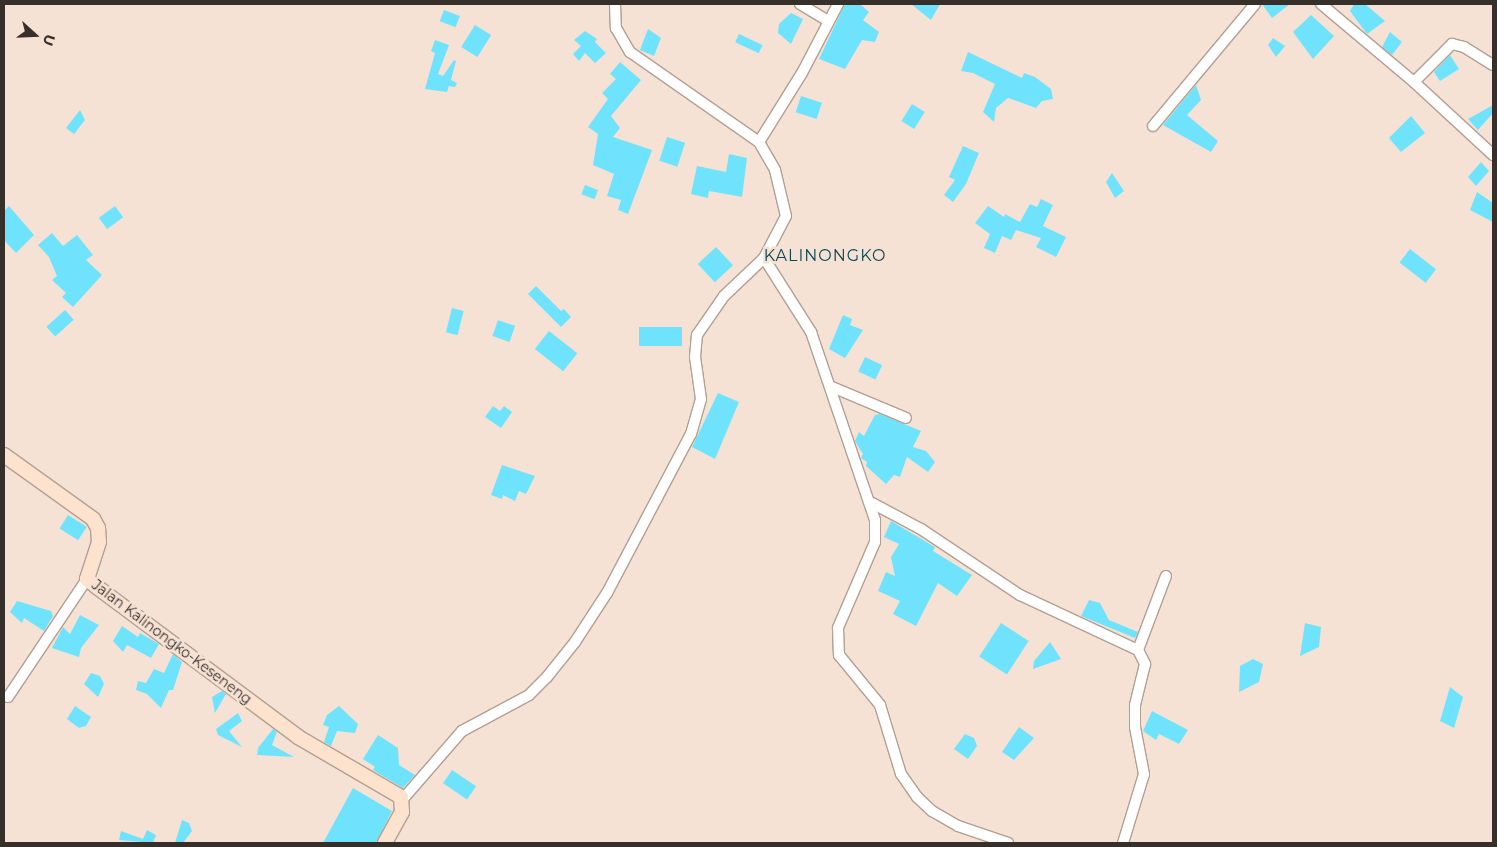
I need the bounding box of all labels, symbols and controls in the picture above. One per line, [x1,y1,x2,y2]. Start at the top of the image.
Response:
north arrow [10,10,60,60]
text: U [39,32,59,48]
district label: KALINONGKO [762,246,888,266]
street label: Jalan Kalinongko-Keseneng [89,576,255,708]

